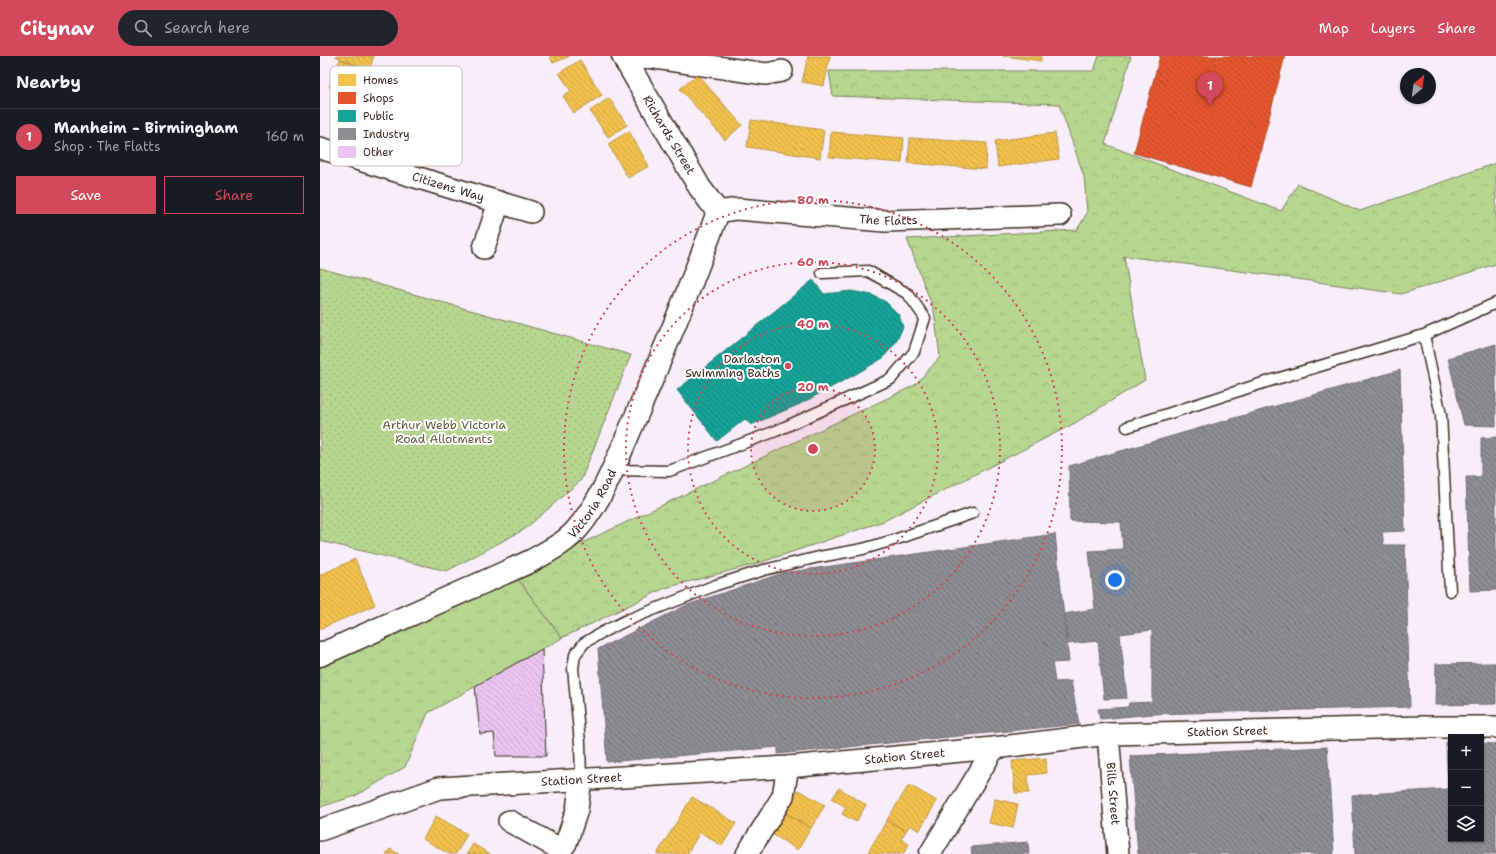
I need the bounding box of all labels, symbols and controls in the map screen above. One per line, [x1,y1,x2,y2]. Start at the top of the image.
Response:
search box [118,10,398,46]
text: Citynav [20,16,94,41]
icon: search [132,17,154,39]
text: Search here [164,18,250,38]
text: Map [1319,19,1349,37]
text: Layers [1371,19,1415,37]
text: Share [1437,19,1476,37]
legend [330,66,462,166]
north arrow [1400,68,1436,104]
text: Nearby [16,71,81,93]
pin: 1 [1197,72,1223,105]
text: Homes [363,73,399,88]
text: Shops [363,91,394,106]
street label: Richards Street [639,92,699,178]
text: Public [363,109,394,124]
text: Manheim - Birmingham [54,118,238,138]
text: Industry [363,127,410,142]
text: 1 [26,128,32,145]
text: 160 m [266,128,304,145]
text: Shop · The Flatts [54,138,160,155]
text: Other [363,145,394,160]
street label: Citizens Way [410,168,486,205]
button: Save [16,176,156,214]
button: Share [164,176,304,214]
text: 80 m [797,192,829,208]
street label: The Flatts [858,211,918,229]
text: 60 m [797,254,829,270]
text: 40 m [797,316,829,332]
place label: Darlaston Swimming Baths [685,351,780,381]
marker: Darlaston Swimming Baths [783,361,793,371]
text: 20 m [797,379,829,395]
park label: Arthur Webb Victoria Road Allotments [382,417,506,447]
centre of rings [806,442,820,456]
street label: Victoria Road [565,466,620,542]
your location [1105,570,1125,590]
street label: Station Street [1187,722,1268,740]
map controls [1448,734,1484,842]
button: + [1448,734,1484,770]
street label: Station Street [864,745,946,768]
street label: Bills Street [1102,762,1124,826]
street label: Station Street [541,769,623,790]
button: − [1448,770,1484,806]
button: layers [1448,806,1484,842]

